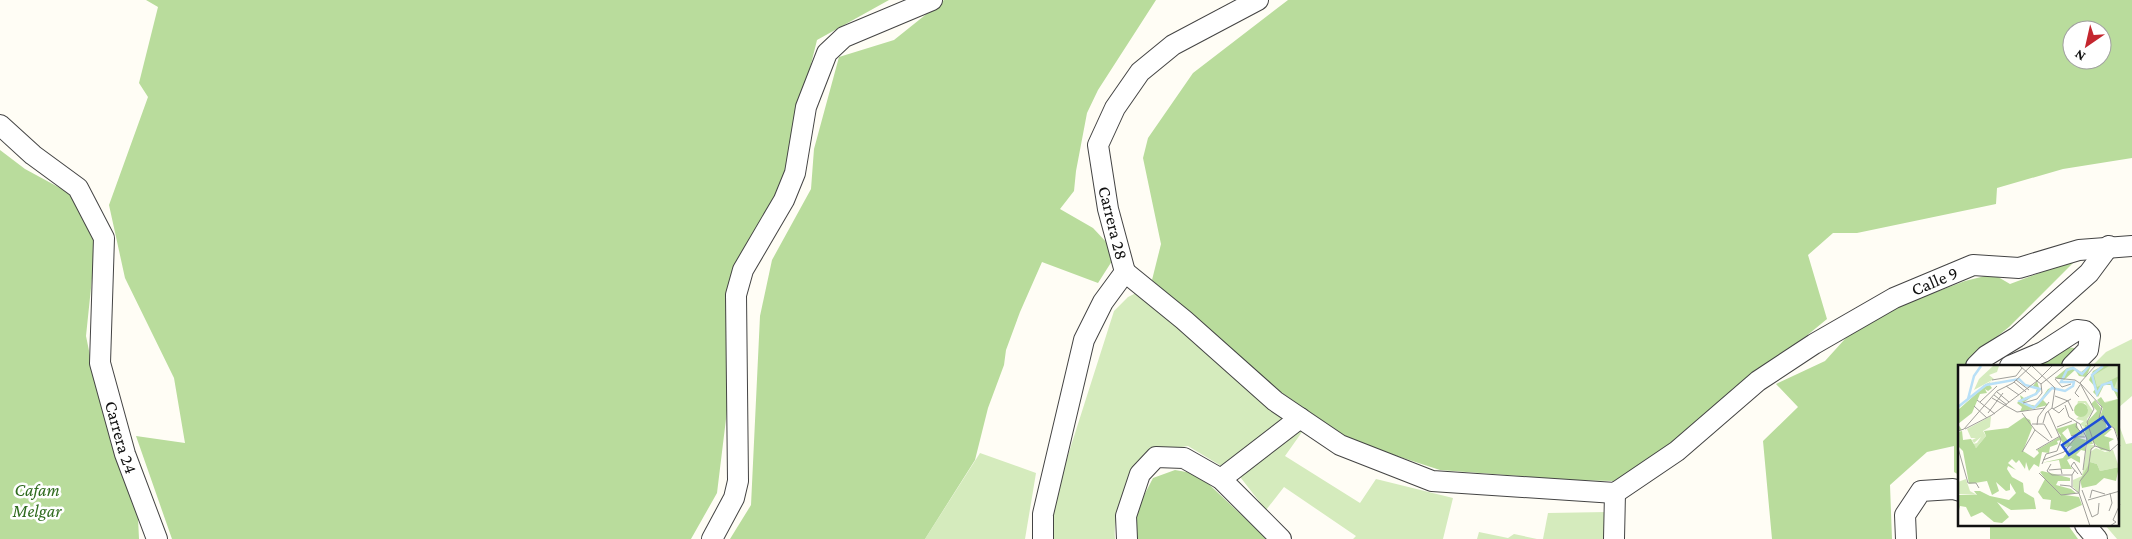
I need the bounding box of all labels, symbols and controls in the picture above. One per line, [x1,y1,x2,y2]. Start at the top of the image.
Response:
north arrow [2062,20,2112,70]
text: N [2071,46,2088,65]
street label: Carrera 28 [1094,184,1132,262]
street label: Calle 9 [1908,262,1961,300]
inset map [1958,365,2120,526]
street label: Carrera 24 [101,399,141,476]
park label: Cafam Melgar [12,480,62,521]

